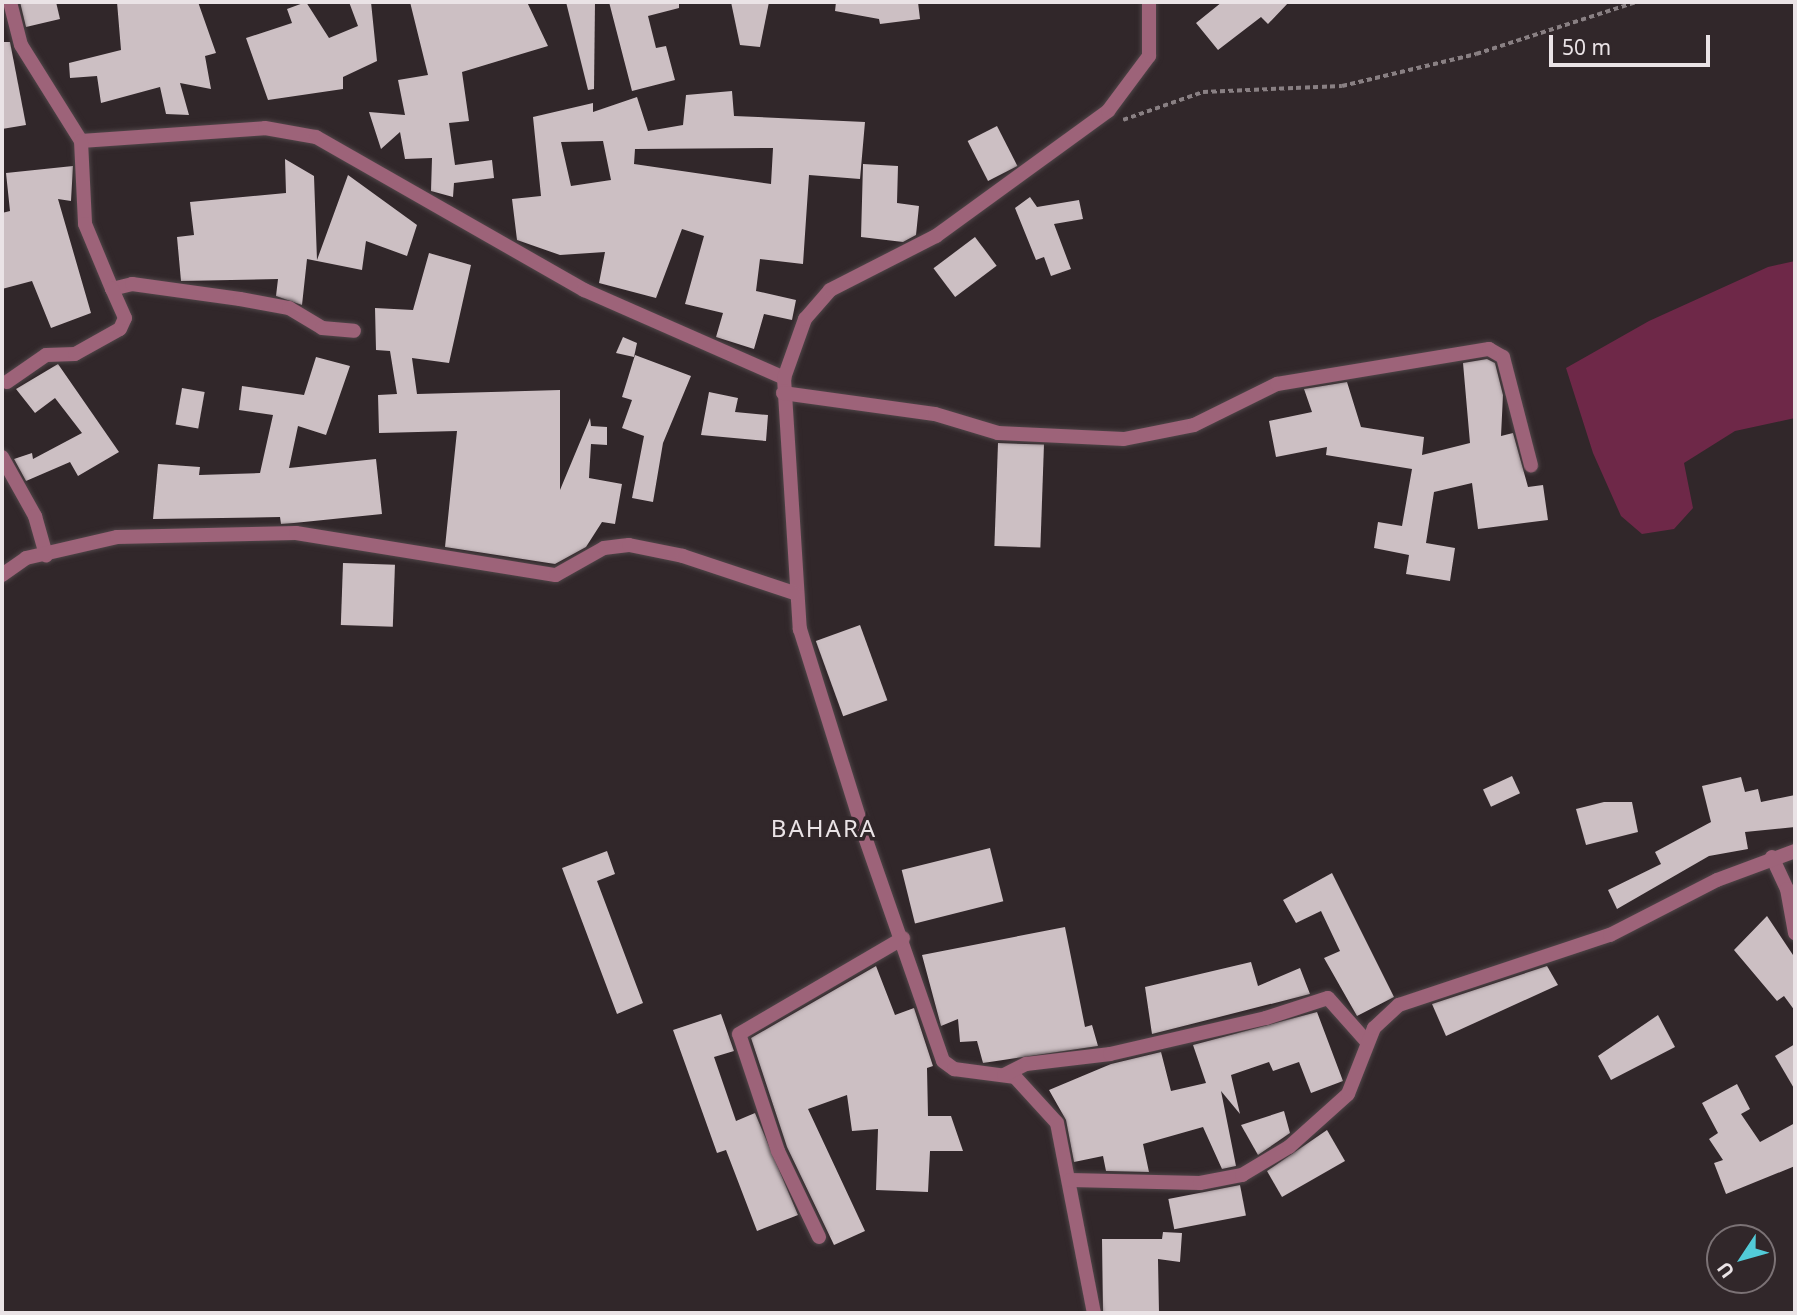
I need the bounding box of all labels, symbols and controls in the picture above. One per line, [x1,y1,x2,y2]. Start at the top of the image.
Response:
scale bar [1552,21,1713,65]
text: 50 m [1562,33,1611,61]
district label: BAHARA [772,814,876,842]
north arrow [1706,1224,1776,1294]
text: U [1711,1257,1740,1284]

